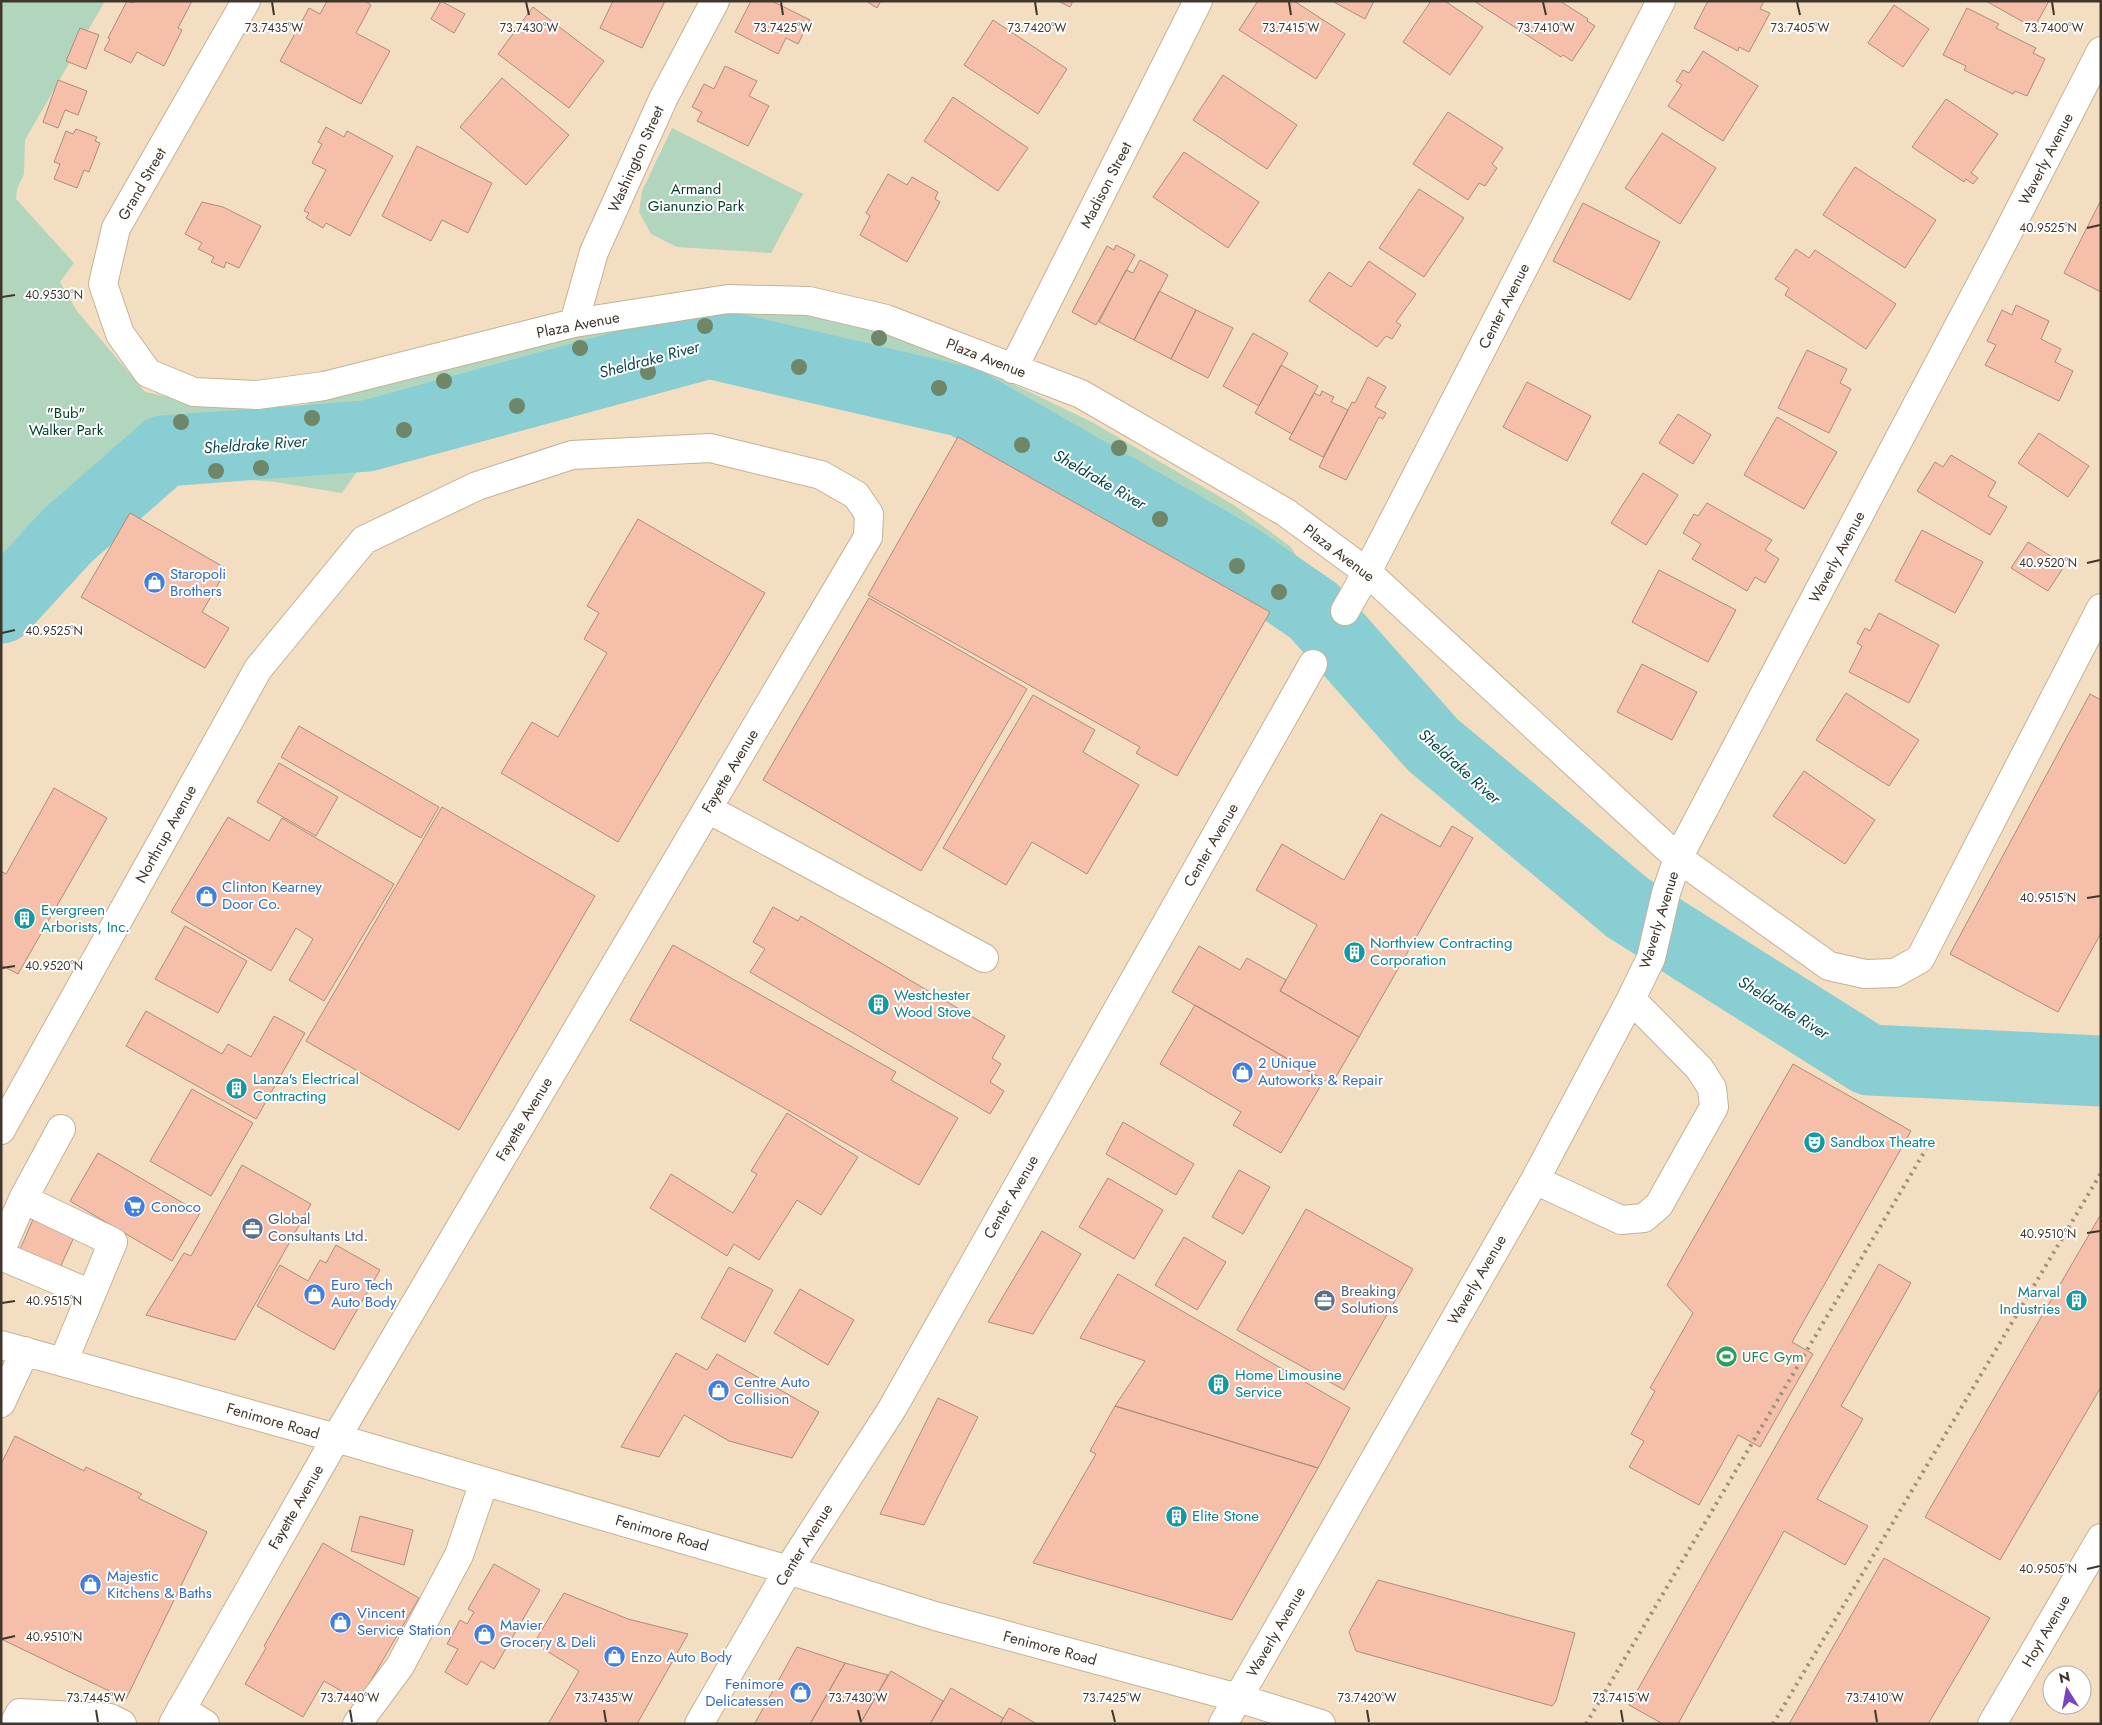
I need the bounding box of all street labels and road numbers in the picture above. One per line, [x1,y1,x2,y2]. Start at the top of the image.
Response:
street label: Washington Street [603,102,670,216]
street label: Waverly Avenue [2013,109,2079,209]
street label: Madison Street [1075,138,1137,232]
street label: Grand Street [112,143,172,224]
street label: Center Avenue [1473,259,1535,353]
street label: Plaza Avenue [535,306,622,344]
street label: Plaza Avenue [943,333,1030,383]
street label: Waverly Avenue [1804,507,1871,607]
street label: Plaza Avenue [1299,519,1379,587]
street label: Fayette Avenue [696,725,764,817]
street label: Northrup Avenue [130,781,202,887]
street label: Center Avenue [1178,799,1244,891]
street label: Waverly Avenue [1634,868,1684,972]
street label: Fayette Avenue [490,1073,558,1165]
street label: Center Avenue [978,1151,1044,1243]
street label: Waverly Avenue [1442,1231,1512,1329]
street label: Fenimore Road [224,1397,322,1445]
street label: Fayette Avenue [263,1460,329,1553]
street label: Center Avenue [770,1499,838,1591]
street label: Fenimore Road [613,1509,711,1557]
street label: Waverly Avenue [1241,1583,1311,1681]
street label: Hoyt Avenue [2016,1591,2076,1671]
street label: Fenimore Road [1001,1625,1099,1671]

